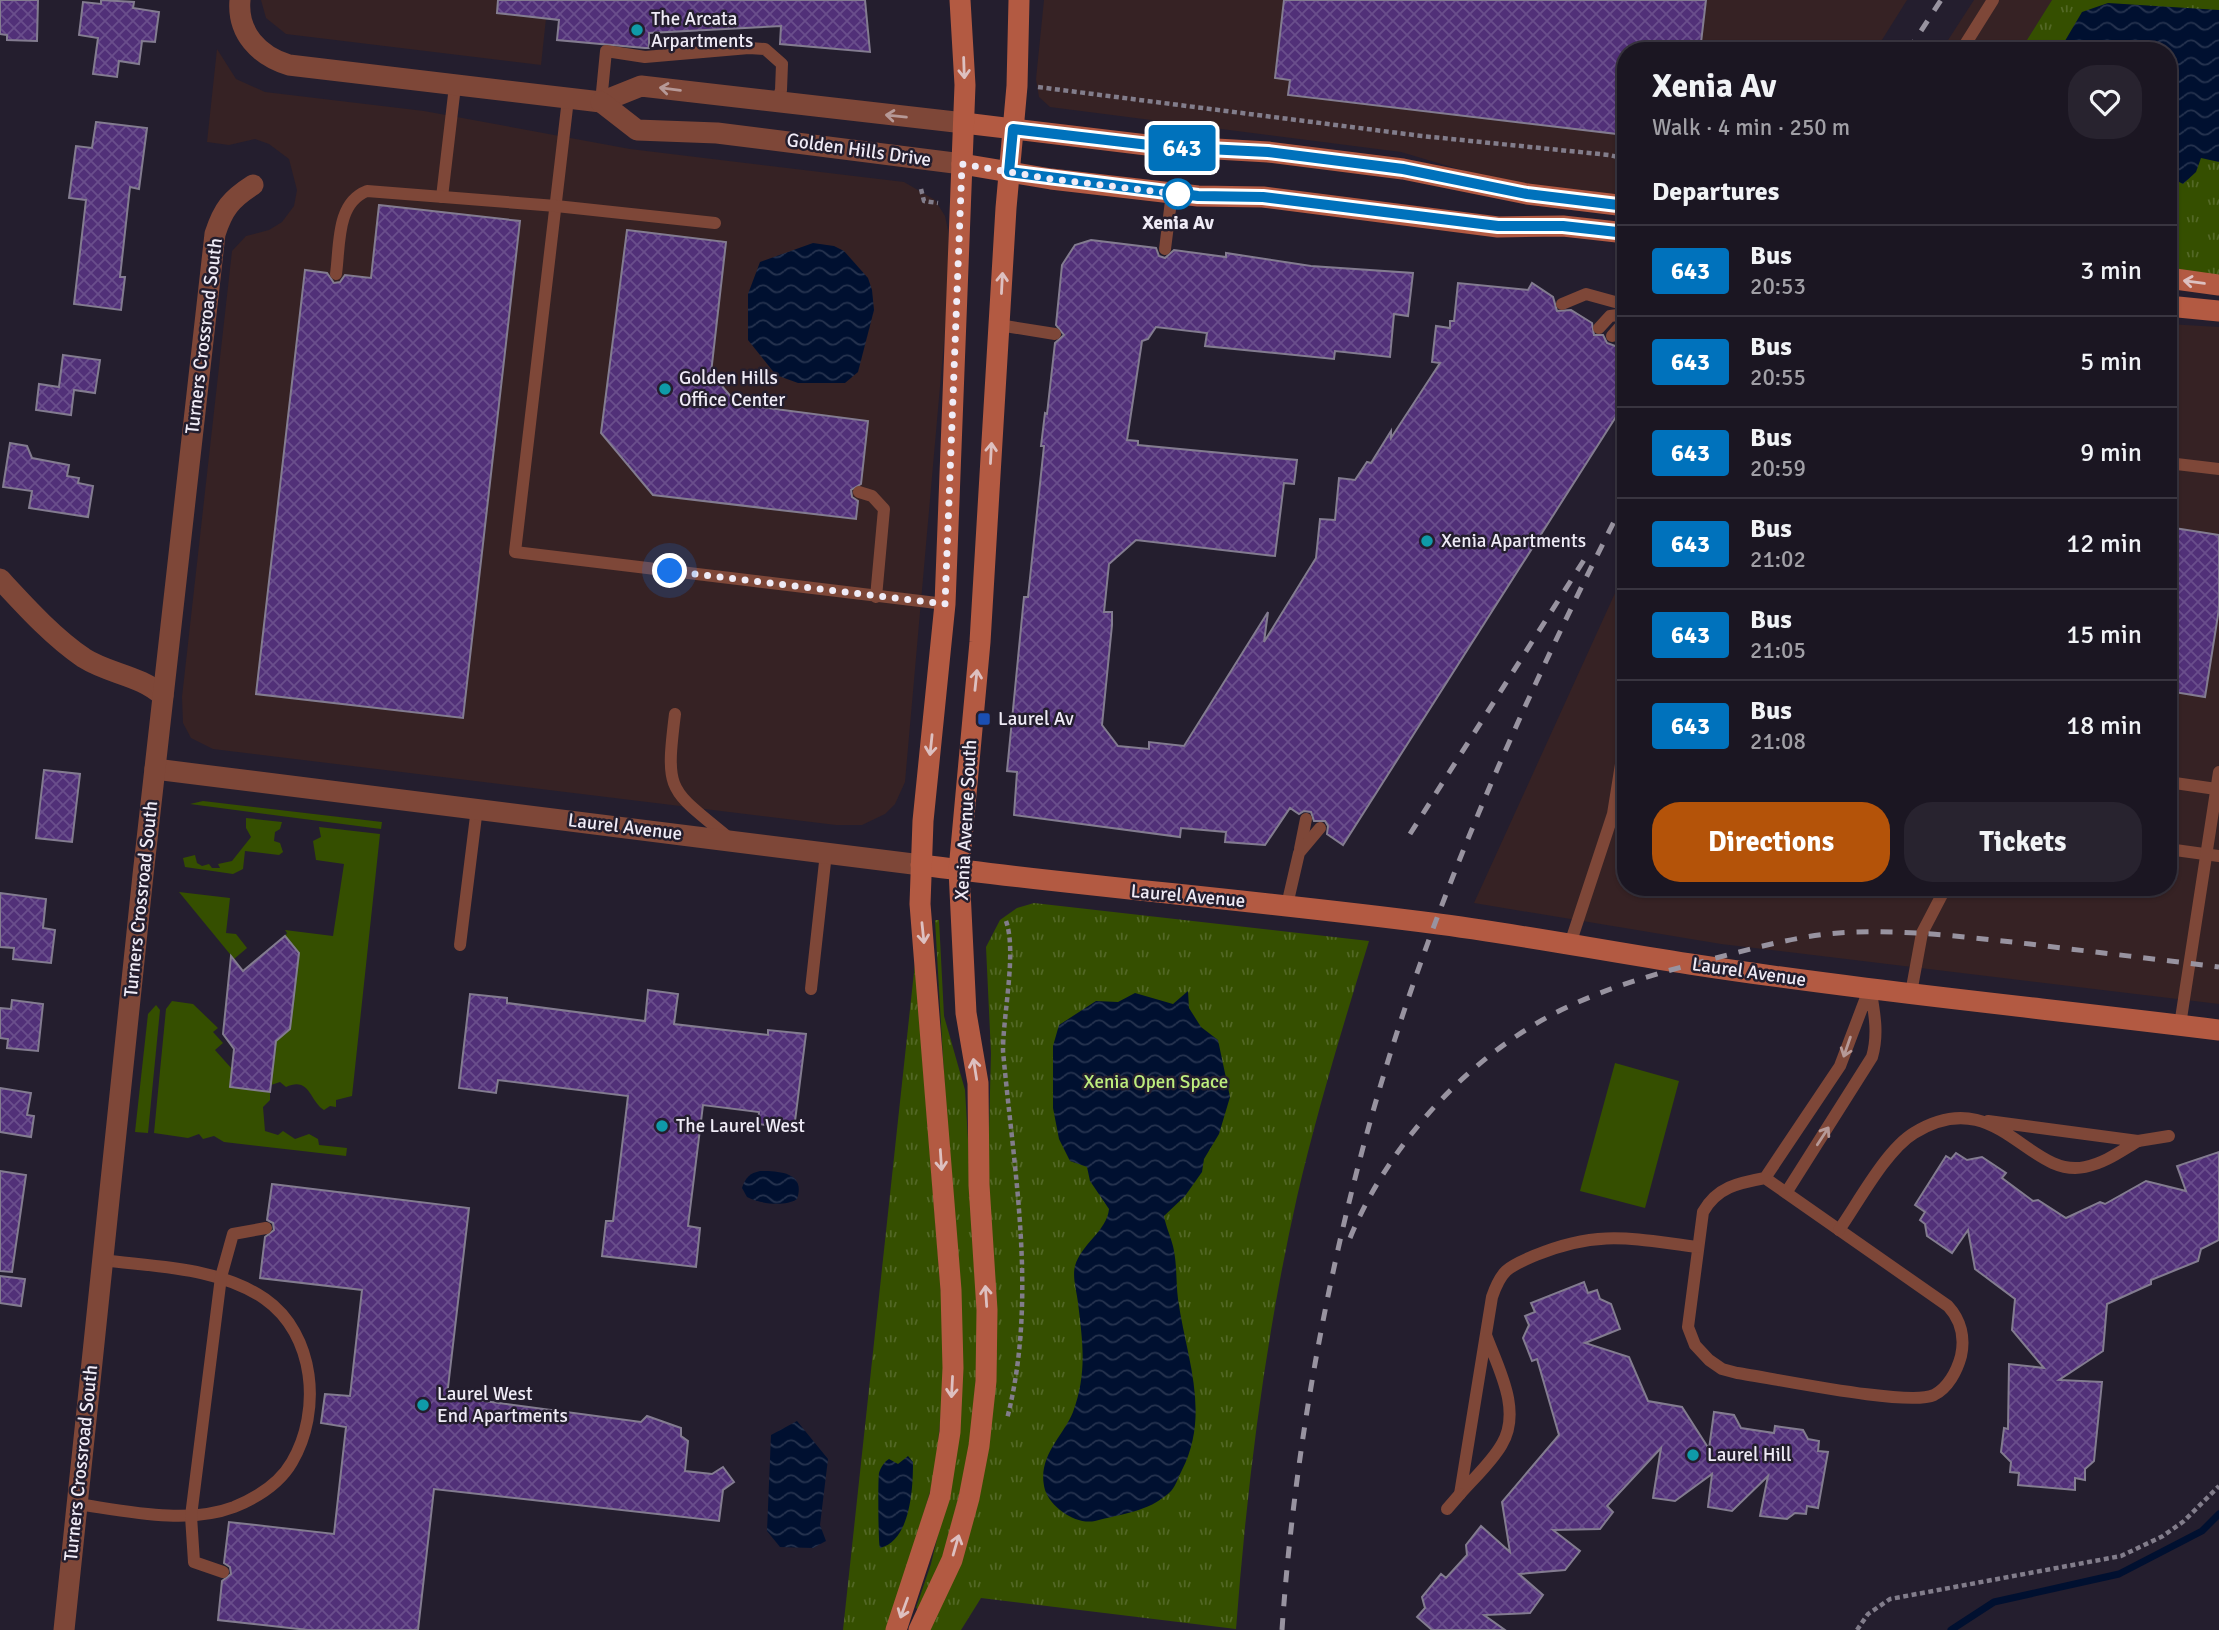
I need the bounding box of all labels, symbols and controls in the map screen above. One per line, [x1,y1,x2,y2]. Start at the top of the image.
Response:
place label: The Arcata Arpartments [651,7,753,53]
marker: The Arcata Arpartments [629,22,645,38]
one-way arrow [957,56,971,79]
button: heart [2068,65,2142,139]
text: Xenia Av [1652,66,1776,107]
one-way arrow [659,83,682,96]
one-way arrow [885,109,908,122]
text: Walk · 4 min · 250 m [1652,113,1850,142]
line badge: 643 [1142,125,1222,171]
street label: Golden Hills Drive [785,128,933,172]
text: 643 [1163,133,1201,163]
text: Departures [1652,176,1779,208]
marker: Xenia Av [1163,179,1193,209]
place label: Xenia Av [1142,211,1215,235]
street label: Turners Crossroad South [180,237,228,435]
text: Bus [1750,240,1792,272]
text: 3 min [2080,255,2142,287]
text: 643 [1671,256,1710,286]
one-way arrow [995,271,1008,294]
text: 20:53 [1750,272,1806,301]
one-way arrow [2183,275,2206,288]
text: Bus [1750,331,1792,363]
text: 5 min [2080,346,2142,378]
text: 643 [1671,347,1710,377]
text: 20:55 [1750,363,1806,392]
place label: Golden Hills Office Center [679,366,785,412]
marker: Golden Hills Office Center [657,381,673,397]
text: Bus [1750,422,1792,454]
text: 9 min [2080,437,2142,469]
text: 643 [1671,438,1710,468]
one-way arrow [985,442,998,465]
text: 20:59 [1750,454,1806,483]
text: Bus [1750,513,1792,545]
text: 12 min [2066,528,2142,560]
place label: Xenia Apartments [1441,529,1586,553]
text: 643 [1671,529,1710,559]
marker: Xenia Apartments [1419,533,1435,549]
text: 21:02 [1750,545,1806,574]
your location [652,553,687,588]
text: Bus [1750,604,1792,636]
text: 15 min [2066,619,2142,651]
text: 643 [1671,620,1710,650]
text: 21:05 [1750,636,1806,665]
one-way arrow [970,669,983,692]
text: Bus [1750,695,1792,727]
place label: Laurel Av [998,707,1074,731]
text: 18 min [2066,710,2142,742]
marker: Laurel Av [976,711,992,727]
text: 643 [1671,711,1710,741]
text: 21:08 [1750,727,1806,756]
one-way arrow [924,734,937,756]
street label: Xenia Avenue South [950,739,982,901]
street label: Turners Crossroad South [119,800,163,998]
button: Directions [1652,802,1890,882]
button: Tickets [1904,802,2142,882]
street label: Laurel Avenue [566,808,684,846]
street label: Laurel Avenue [1130,879,1246,913]
one-way arrow [917,921,930,944]
street label: Laurel Avenue [1690,952,1808,992]
one-way arrow [1840,1036,1852,1058]
one-way arrow [968,1058,981,1081]
park label: Xenia Open Space [1084,1070,1228,1094]
place label: The Laurel West [676,1114,805,1138]
marker: The Laurel West [654,1118,670,1134]
one-way arrow [1816,1126,1830,1146]
one-way arrow [935,1148,948,1170]
one-way arrow [979,1285,992,1308]
street label: Turners Crossroad South [59,1364,103,1562]
one-way arrow [945,1375,958,1398]
place label: Laurel West End Apartments [437,1382,568,1428]
marker: Laurel West End Apartments [415,1397,431,1413]
place label: Laurel Hill [1707,1443,1792,1467]
marker: Laurel Hill [1685,1447,1701,1463]
one-way arrow [950,1534,963,1556]
one-way arrow [897,1596,910,1618]

